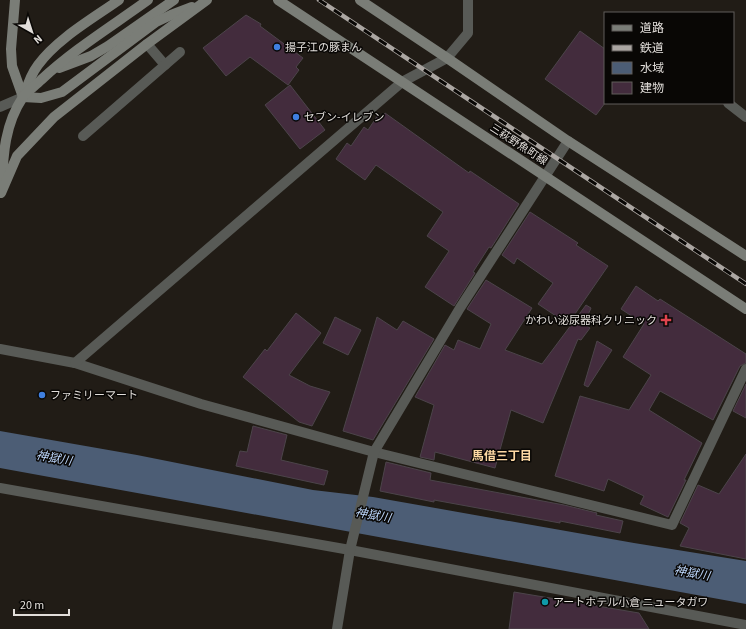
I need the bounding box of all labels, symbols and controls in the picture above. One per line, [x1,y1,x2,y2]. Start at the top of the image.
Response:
north arrow [12,12,52,52]
legend [604,12,734,104]
text: 道路 [640,20,664,37]
text: N [30,31,46,48]
place label: 揚子江の豚まん [285,40,362,55]
text: 鉄道 [640,40,664,57]
marker: 揚子江の豚まん [272,42,282,52]
text: 水域 [640,60,664,77]
text: 建物 [640,80,664,97]
place label: セブン-イレブン [304,110,384,125]
marker: セブン-イレブン [291,112,301,122]
street label: 三萩野魚町線 [487,120,550,169]
place label: かわい泌尿器科クリニック [525,313,657,328]
marker: かわい泌尿器科クリニック [660,314,672,326]
place label: ファミリーマート [50,388,138,403]
marker: ファミリーマート [37,390,47,400]
water label: 神獄川 [35,447,75,470]
district label: 馬借三丁目 [472,448,532,465]
water label: 神獄川 [354,504,394,527]
water label: 神獄川 [673,562,713,585]
scale bar [14,591,69,617]
place label: アートホテル小倉 ニュータガワ [553,595,709,610]
text: 20 m [20,597,44,614]
marker: アートホテル小倉 ニュータガワ [540,597,550,607]

